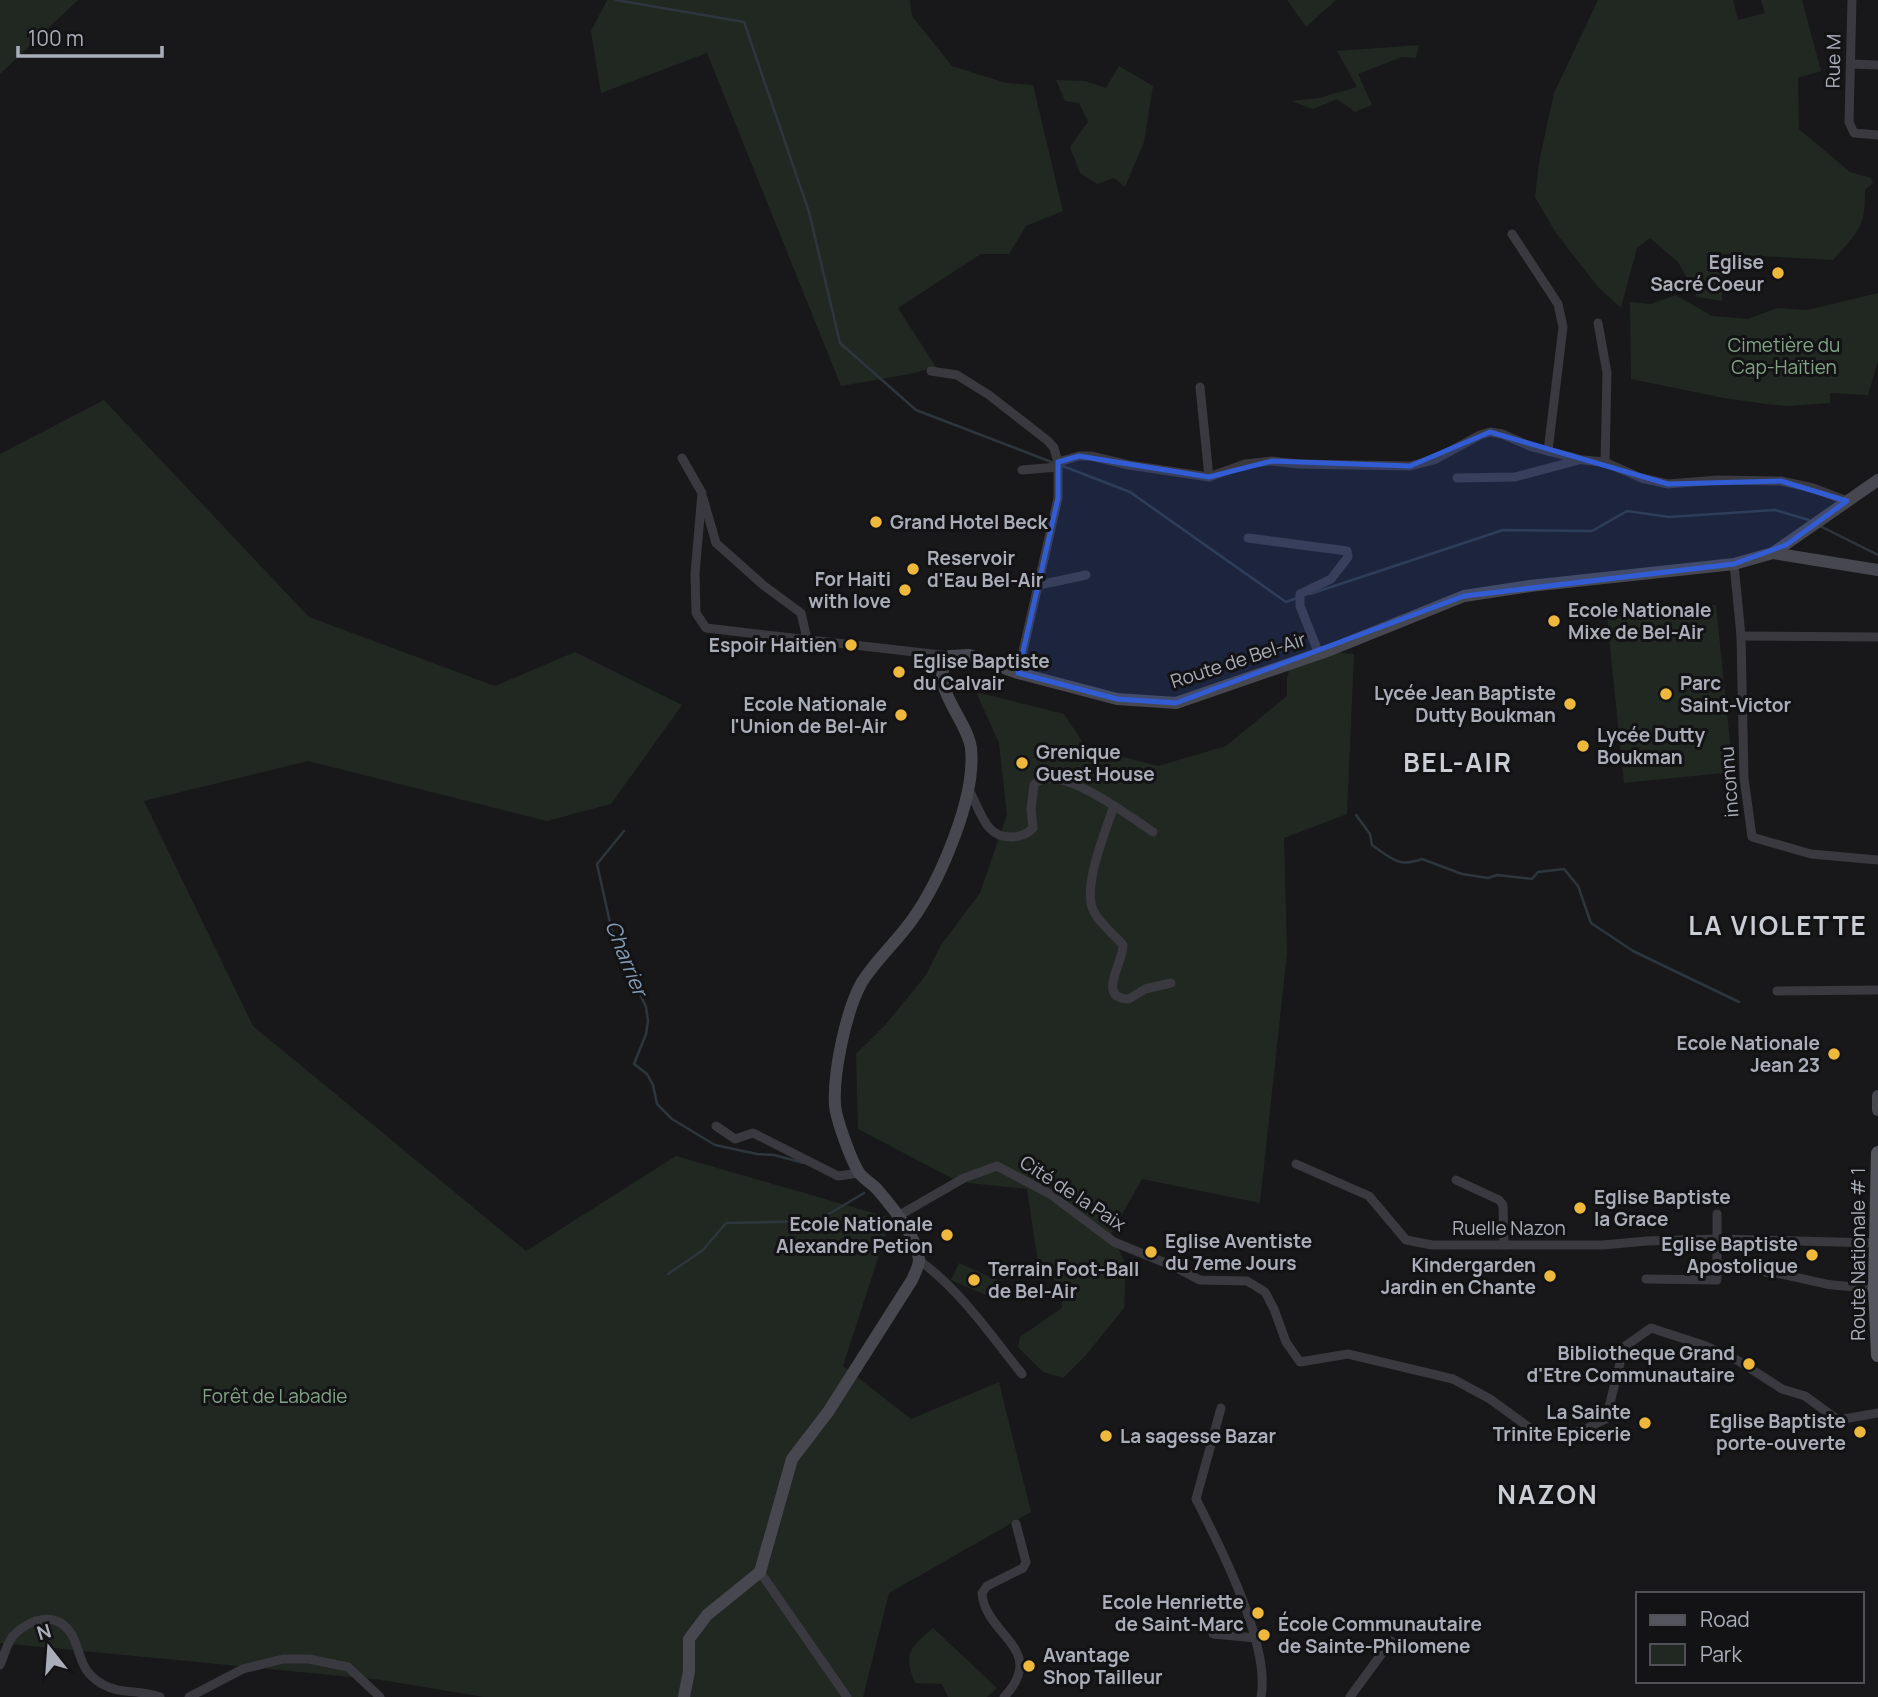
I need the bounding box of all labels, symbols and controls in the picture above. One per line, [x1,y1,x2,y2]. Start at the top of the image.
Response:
scale bar [18,14,161,58]
text: 100 m [28,24,84,52]
street label: Rue M [1820,34,1846,88]
place label: Eglise Sacré Coeur [1650,249,1764,297]
marker: Eglise Sacré Coeur [1770,265,1786,281]
park label: Cimetière du Cap-Haïtien [1728,332,1840,380]
place label: Grand Hotel Beck [890,509,1049,535]
marker: Grand Hotel Beck [868,514,884,530]
place label: Reservoir d'Eau Bel-Air [927,545,1044,593]
marker: Reservoir d'Eau Bel-Air [905,561,921,577]
place label: For Haiti with love [808,566,891,614]
marker: For Haiti with love [897,582,913,598]
place label: Ecole Nationale Mixe de Bel-Air [1568,597,1712,645]
marker: Ecole Nationale Mixe de Bel-Air [1546,613,1562,629]
street label: Route de Bel-Air [1167,626,1309,694]
place label: Espoir Haitien [709,632,837,658]
marker: Espoir Haitien [843,637,859,653]
place label: Eglise Baptiste du Calvair [913,648,1050,696]
marker: Eglise Baptiste du Calvair [891,664,907,680]
place label: Parc Saint-Victor [1680,670,1792,718]
place label: Lycée Jean Baptiste Dutty Boukman [1374,680,1556,728]
marker: Parc Saint-Victor [1658,686,1674,702]
place label: Ecole Nationale l'Union de Bel-Air [730,691,887,739]
marker: Lycée Jean Baptiste Dutty Boukman [1562,696,1578,712]
marker: Ecole Nationale l'Union de Bel-Air [893,707,909,723]
place label: Lycée Dutty Boukman [1597,722,1706,770]
marker: Lycée Dutty Boukman [1575,738,1591,754]
place label: Grenique Guest House [1036,739,1155,787]
district label: BEL-AIR [1403,744,1513,780]
street label: inconnu [1714,746,1744,818]
marker: Grenique Guest House [1014,755,1030,771]
district label: LA VIOLETTE [1688,907,1868,943]
water label: Charrier [599,916,656,1002]
place label: Ecole Nationale Jean 23 [1676,1030,1820,1078]
marker: Ecole Nationale Jean 23 [1826,1046,1842,1062]
street label: Cité de la Paix [1015,1149,1131,1237]
street label: Route Nationale # 1 [1845,1167,1871,1341]
place label: Eglise Baptiste la Grace [1594,1184,1731,1232]
marker: Eglise Baptiste la Grace [1572,1200,1588,1216]
place label: Ecole Nationale Alexandre Petion [776,1211,933,1259]
street label: Ruelle Nazon [1452,1215,1566,1241]
marker: Ecole Nationale Alexandre Petion [939,1227,955,1243]
place label: Eglise Aventiste du 7eme Jours [1165,1228,1312,1276]
place label: Eglise Baptiste Apostolique [1661,1231,1798,1279]
marker: Eglise Aventiste du 7eme Jours [1143,1244,1159,1260]
marker: Eglise Baptiste Apostolique [1804,1247,1820,1263]
place label: Kindergarden Jardin en Chante [1381,1252,1536,1300]
place label: Terrain Foot-Ball de Bel-Air [988,1256,1139,1304]
marker: Kindergarden Jardin en Chante [1542,1268,1558,1284]
marker: Terrain Foot-Ball de Bel-Air [966,1272,982,1288]
place label: Bibliotheque Grand d'Etre Communautaire [1526,1340,1735,1388]
marker: Bibliotheque Grand d'Etre Communautaire [1741,1356,1757,1372]
park label: Forêt de Labadie [203,1383,347,1409]
place label: La Sainte Trinite Epicerie [1493,1399,1631,1447]
place label: Eglise Baptiste porte-ouverte [1709,1408,1846,1456]
marker: La Sainte Trinite Epicerie [1637,1415,1653,1431]
place label: La sagesse Bazar [1120,1423,1277,1449]
marker: Eglise Baptiste porte-ouverte [1852,1424,1868,1440]
marker: La sagesse Bazar [1098,1428,1114,1444]
district label: NAZON [1497,1476,1599,1512]
place label: Ecole Henriette de Saint-Marc [1102,1589,1244,1637]
legend [1636,1592,1864,1683]
marker: Ecole Henriette de Saint-Marc [1250,1605,1266,1621]
text: Road [1700,1605,1750,1633]
place label: École Communautaire de Sainte-Philomene [1278,1611,1482,1659]
north arrow [14,1613,84,1683]
text: N [34,1617,54,1646]
marker: École Communautaire de Sainte-Philomene [1256,1627,1272,1643]
text: Park [1700,1640,1742,1668]
place label: Avantage Shop Tailleur [1043,1642,1163,1690]
marker: Avantage Shop Tailleur [1021,1658,1037,1674]

